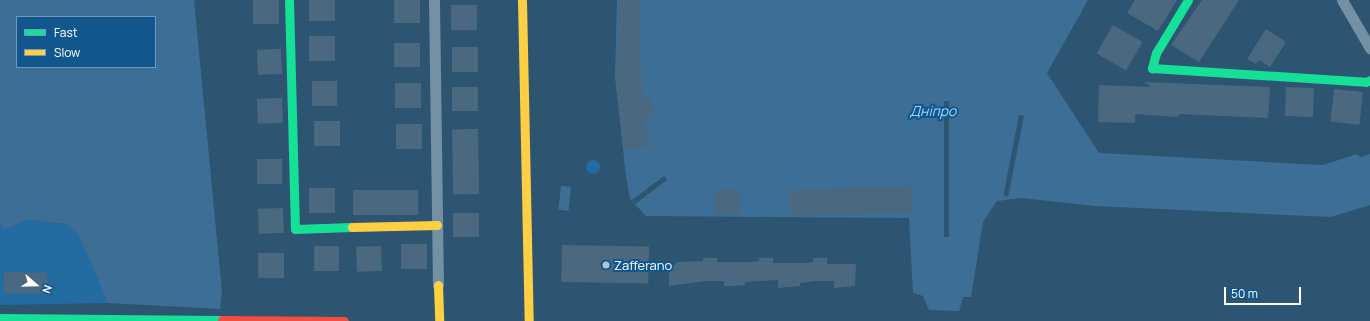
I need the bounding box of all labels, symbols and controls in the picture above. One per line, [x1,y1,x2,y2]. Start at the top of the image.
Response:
legend [16,16,156,68]
text: Fast [54,24,78,41]
text: Slow [54,44,80,61]
water label: Дніпро [910,103,956,119]
place label: Zafferano [614,257,672,273]
marker: Zafferano [601,260,611,270]
north arrow [16,265,56,305]
scale bar [1226,279,1303,305]
text: N [39,283,56,296]
text: 50 m [1231,285,1258,302]

